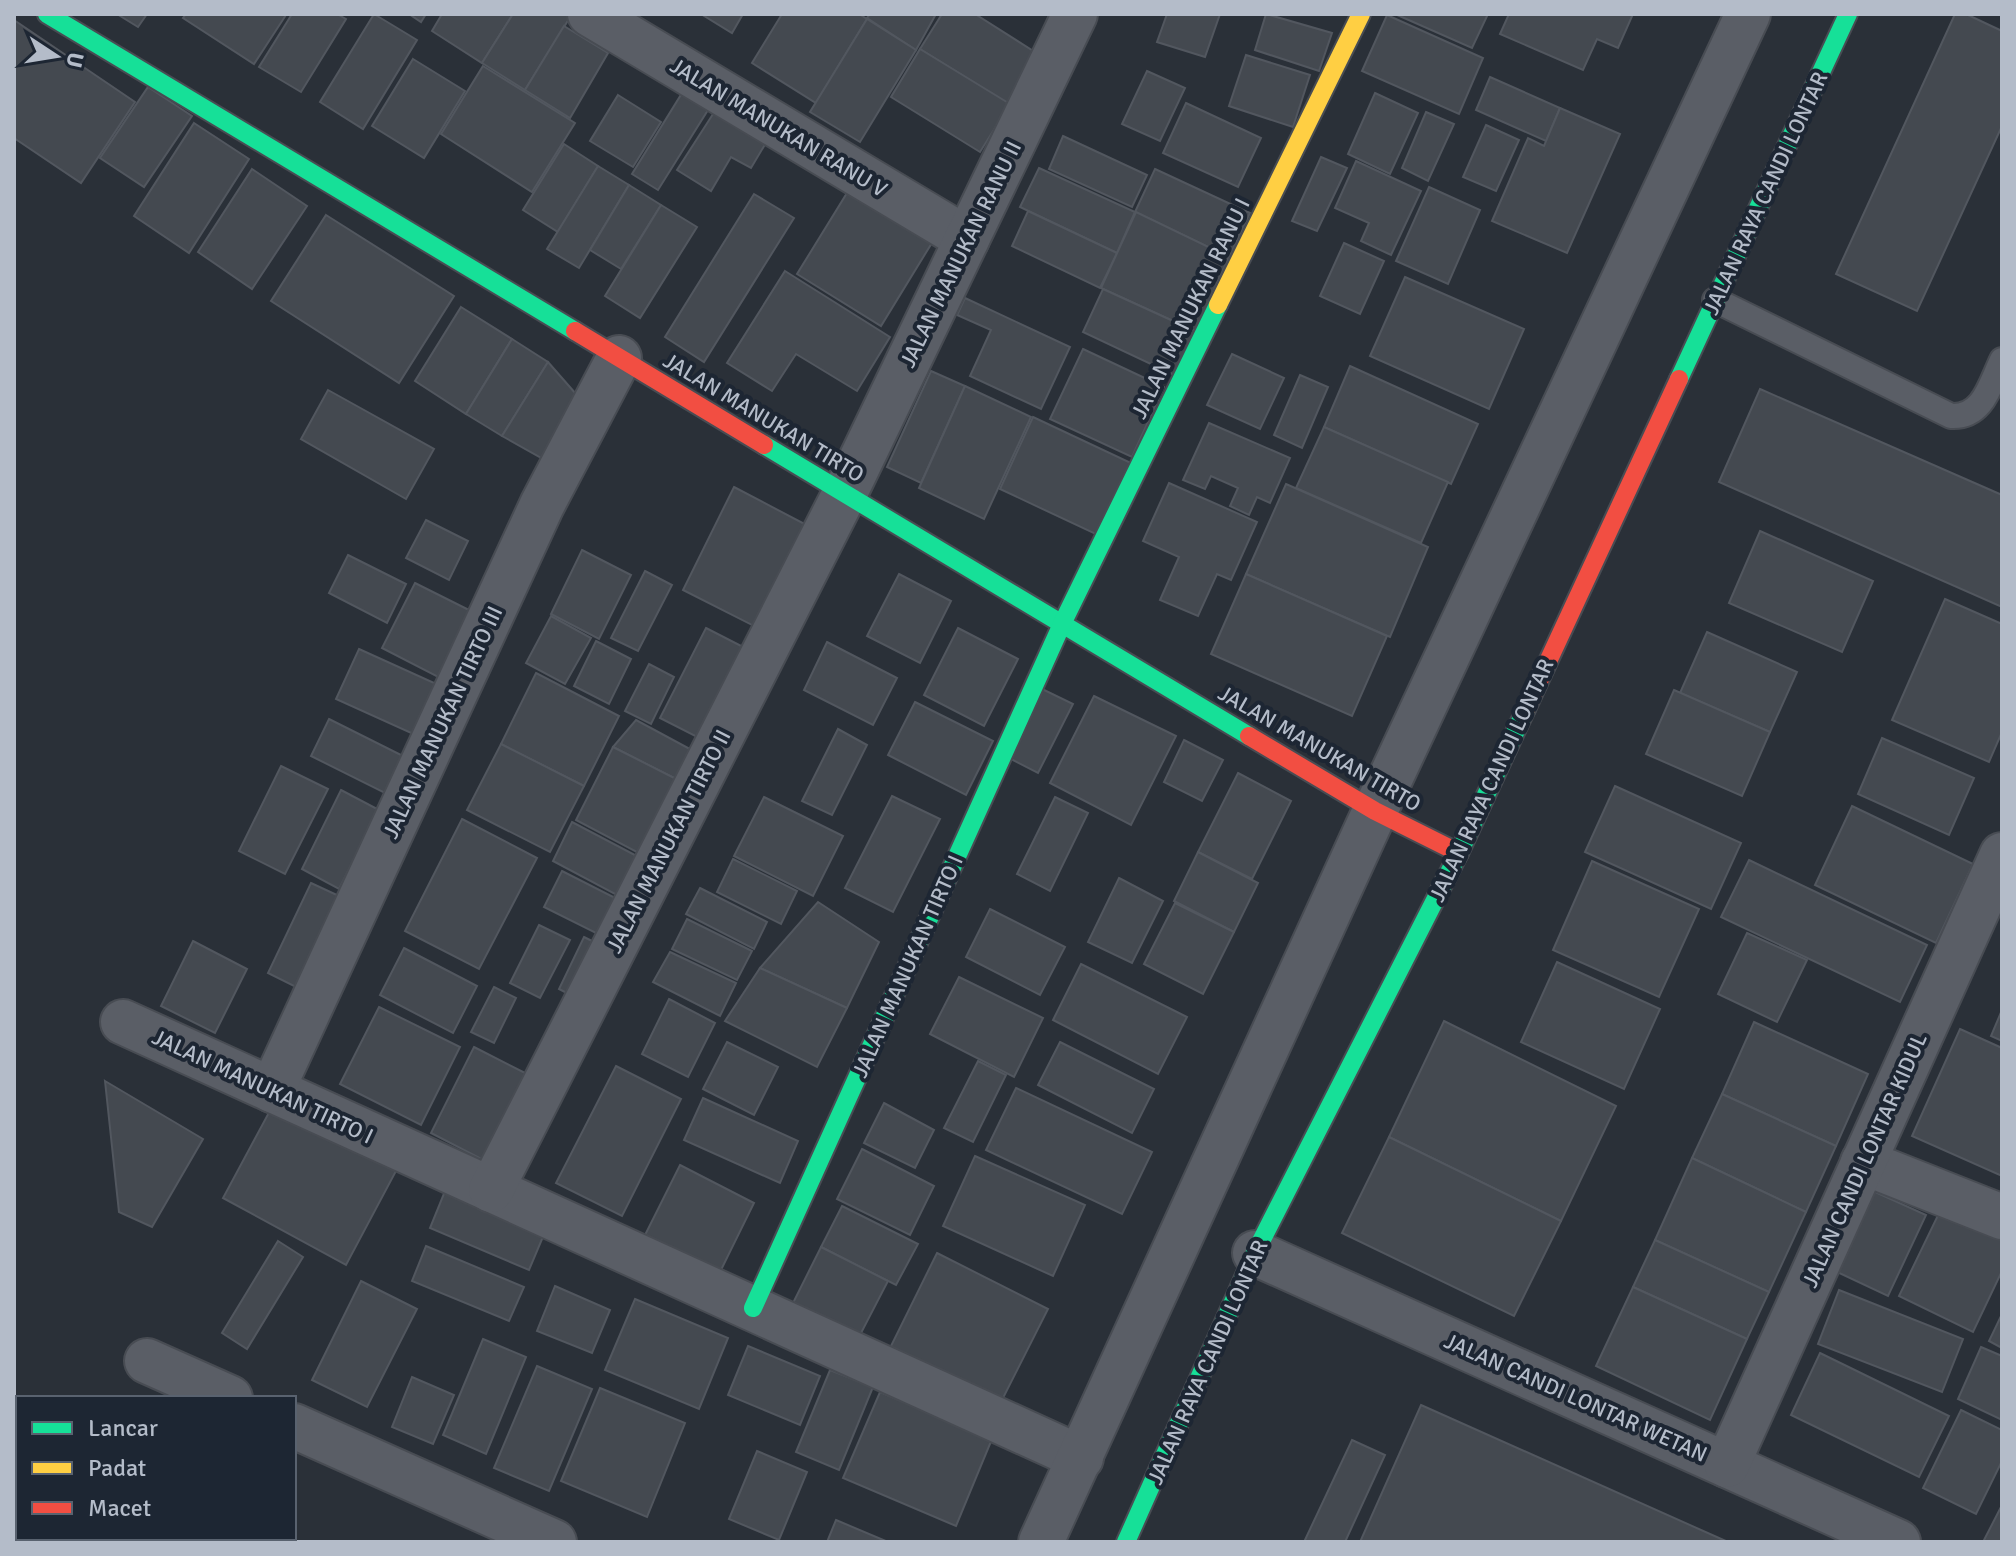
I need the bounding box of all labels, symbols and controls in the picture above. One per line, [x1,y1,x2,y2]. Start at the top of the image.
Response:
north arrow [16,16,96,96]
text: U [60,50,90,70]
street label: JALAN MANUKAN RANU V [665,52,892,203]
street label: JALAN RAYA CANDI LONTAR [1697,68,1834,319]
street label: JALAN MANUKAN RANU II [894,137,1027,372]
street label: JALAN MANUKAN RANU I [1125,193,1256,423]
street label: JALAN MANUKAN TIRTO [658,347,869,488]
street label: JALAN MANUKAN TIRTO III [377,602,508,843]
street label: JALAN RAYA CANDI LONTAR [1423,655,1560,906]
street label: JALAN MANUKAN TIRTO [1214,679,1426,818]
street label: JALAN MANUKAN TIRTO II [600,725,737,958]
street label: JALAN MANUKAN TIRTO I [846,851,969,1082]
street label: JALAN MANUKAN TIRTO I [148,1023,378,1150]
street label: JALAN CANDI LONTAR KIDUL [1796,1029,1933,1292]
street label: JALAN RAYA CANDI LONTAR [1141,1236,1274,1489]
street label: JALAN CANDI LONTAR WETAN [1440,1327,1711,1468]
legend [16,1396,296,1540]
text: Lancar [88,1413,158,1443]
text: Padat [88,1453,146,1483]
text: Macet [88,1493,151,1523]

